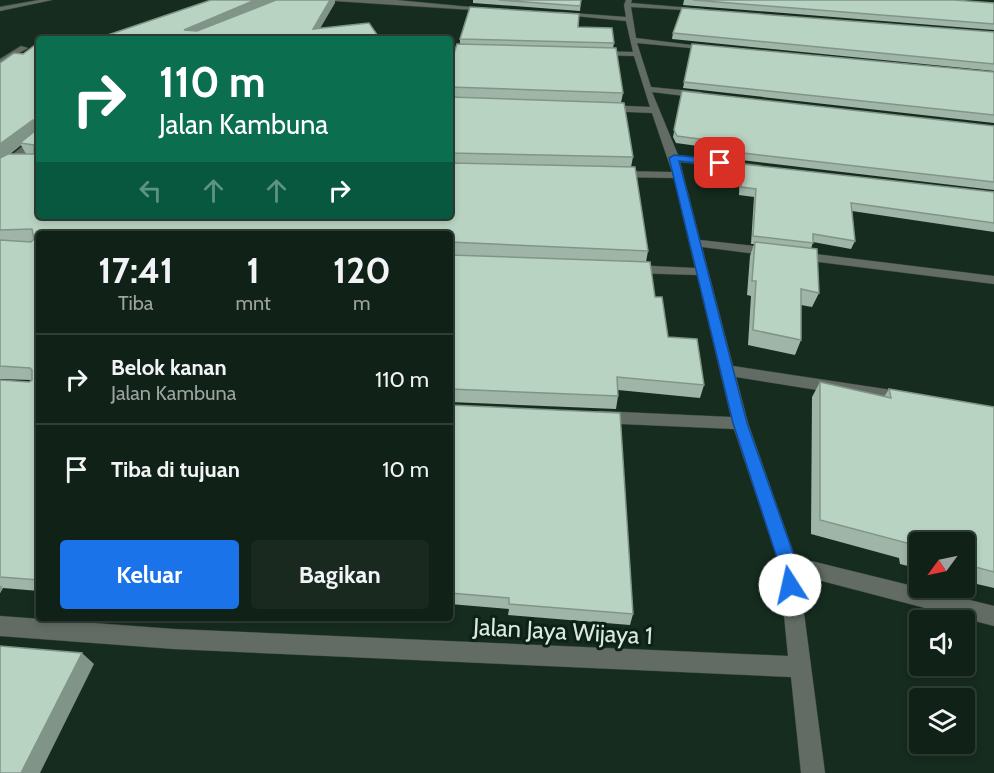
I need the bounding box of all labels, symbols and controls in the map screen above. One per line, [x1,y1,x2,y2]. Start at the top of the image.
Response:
text: 110 m [159,56,266,108]
icon: right [60,60,138,138]
text: Jalan Kambuna [159,108,328,141]
pin [694,137,745,188]
icon: arrive [703,146,736,179]
icon: left [134,174,167,207]
icon: ahead [197,174,230,207]
icon: ahead [260,174,293,207]
icon: right [323,174,356,207]
text: 17:41 [98,248,173,292]
text: 1 [246,248,260,292]
text: 120 [333,248,391,292]
text: Tiba [118,291,153,315]
text: mnt [235,291,271,315]
text: m [353,291,371,315]
text: Belok kanan [111,354,227,381]
icon: right [60,363,93,396]
text: 110 m [375,366,429,393]
text: Jalan Kambuna [111,381,236,405]
icon: arrive [60,453,93,486]
text: Tiba di tujuan [111,456,240,483]
text: 10 m [382,456,429,483]
north arrow [909,532,975,598]
map controls [909,532,975,754]
button: Keluar [60,540,239,609]
button: Bagikan [251,540,429,609]
position arrow [758,553,822,617]
button: sound [909,610,975,676]
street label: Jalan Jaya Wijaya 1 [471,612,654,650]
button: layers [909,688,975,754]

